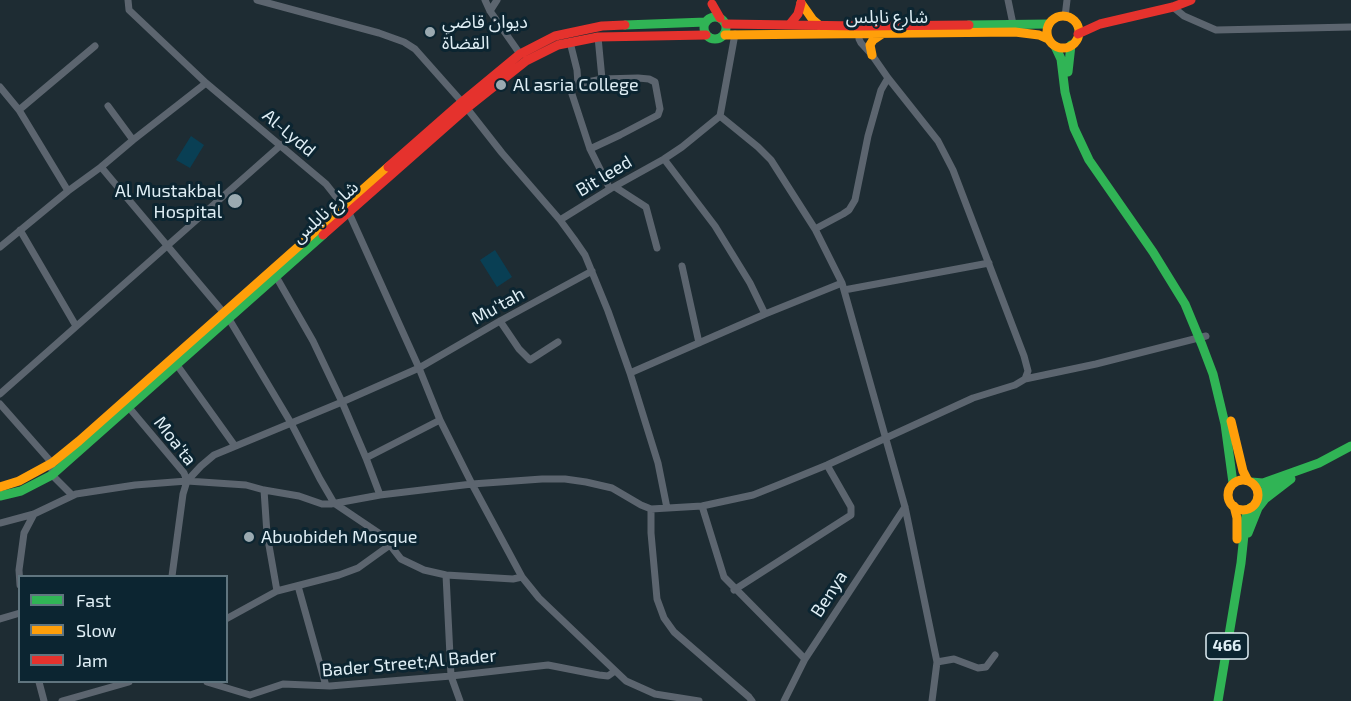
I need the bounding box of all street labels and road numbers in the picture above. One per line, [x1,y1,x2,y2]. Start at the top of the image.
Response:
street label: شارع نابلس [846,6,928,28]
street label: Al-Lydd [258,105,320,161]
street label: Bit leed [572,151,636,201]
street label: شارع نابلس [287,176,363,248]
street label: Mu'tah [468,283,528,329]
street label: Moa'ta [149,412,201,470]
street label: Benya [806,567,852,621]
road number: 466 [1206,633,1248,659]
street label: Bader Street;Al Bader [321,645,497,681]

